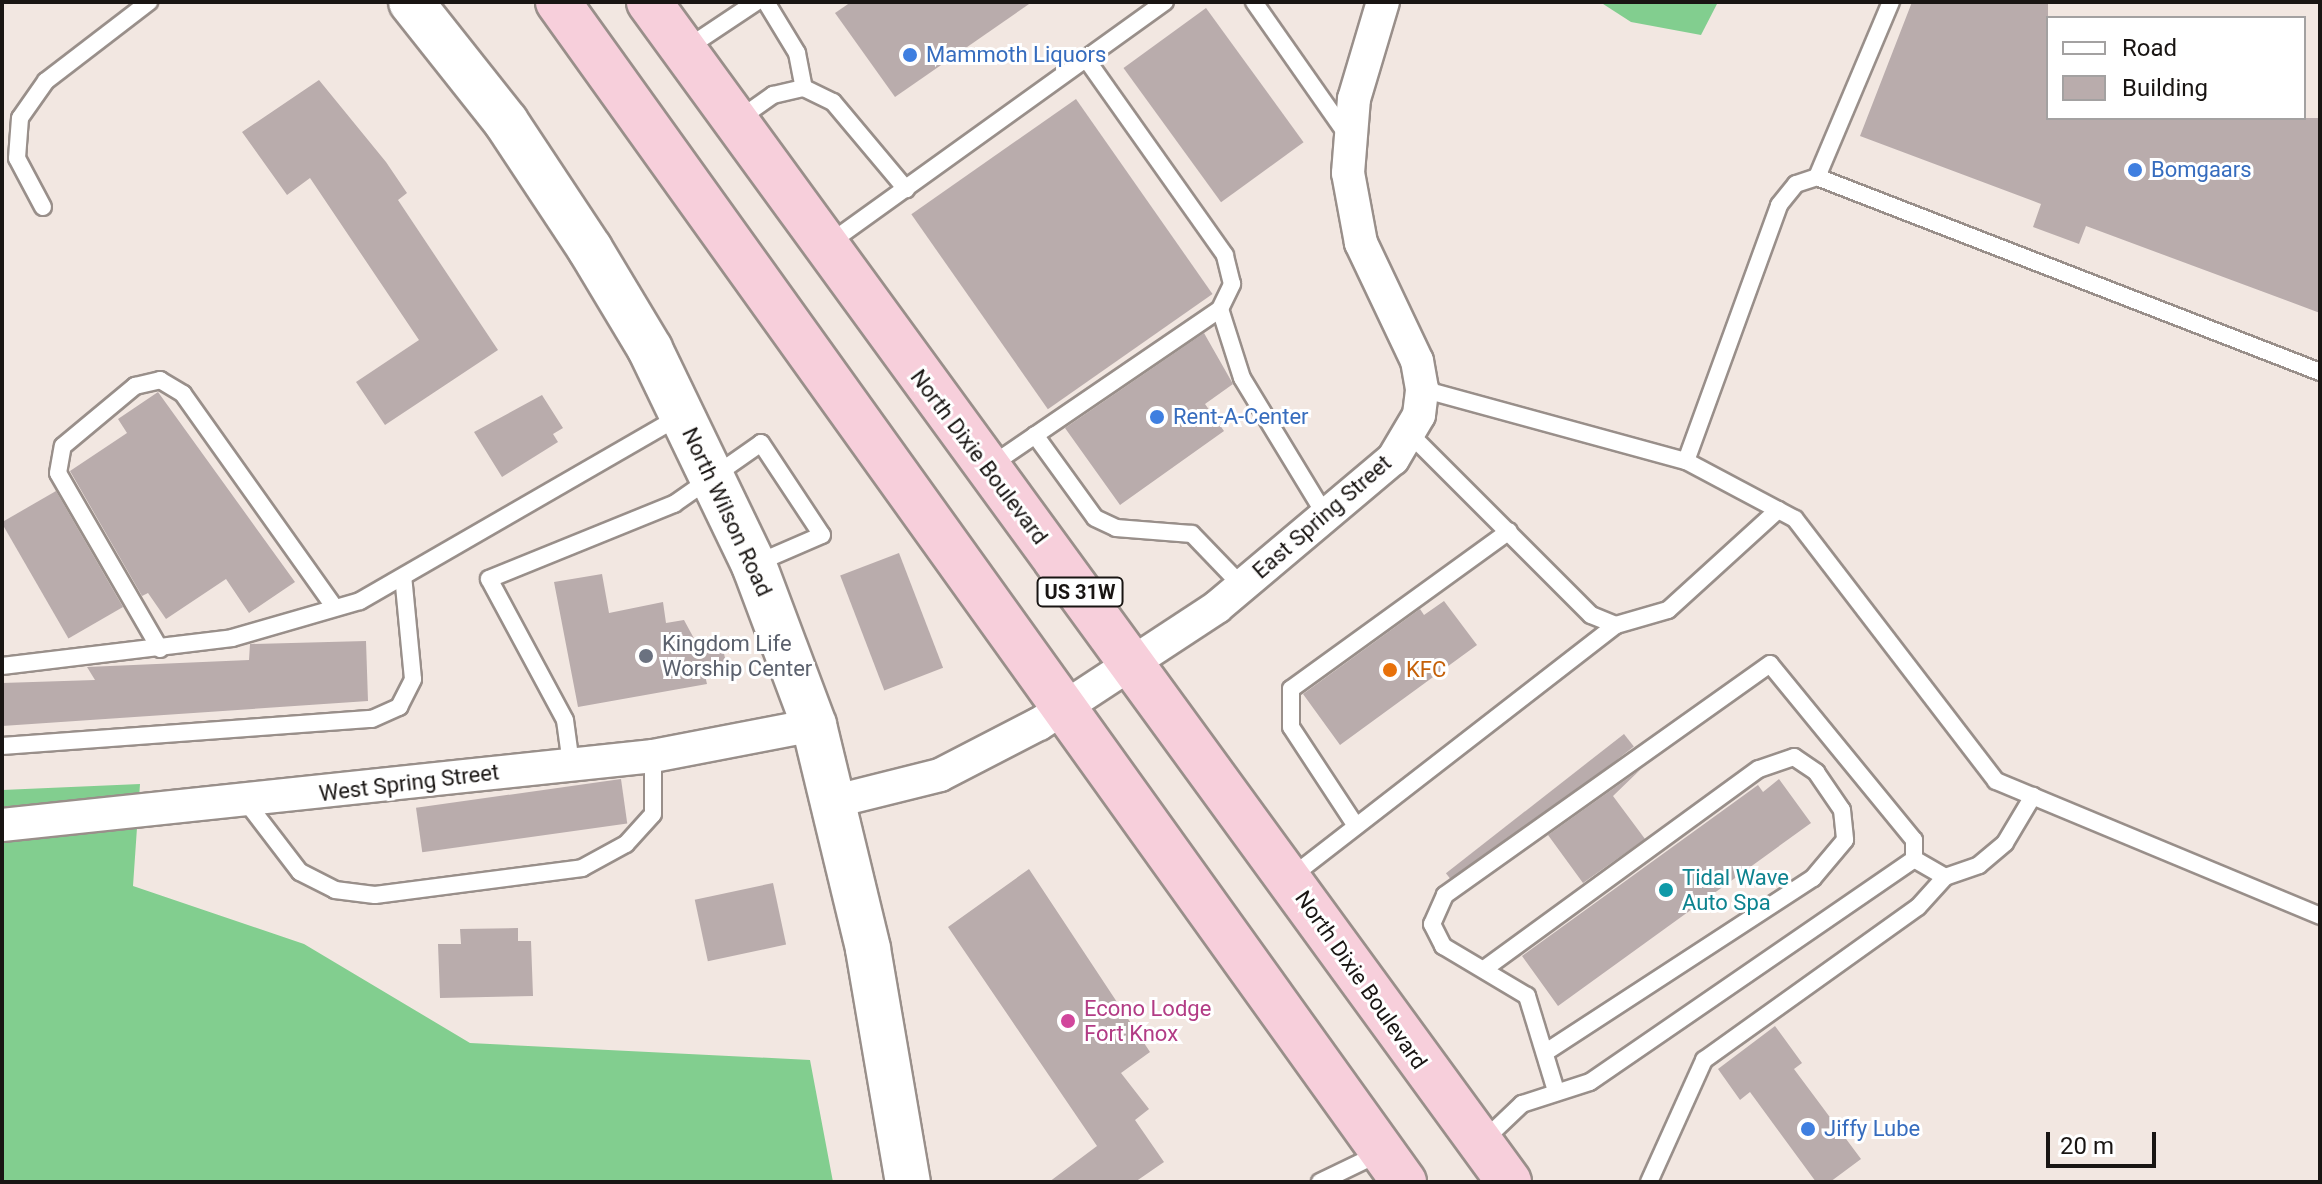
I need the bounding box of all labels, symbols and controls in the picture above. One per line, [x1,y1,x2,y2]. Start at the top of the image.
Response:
legend [2046,16,2306,120]
text: Road [2122,34,2177,62]
place label: Mammoth Liquors [926,42,1106,68]
marker: Mammoth Liquors [901,46,919,64]
text: Building [2122,74,2208,102]
place label: Bomgaars [2151,157,2252,183]
marker: Bomgaars [2126,161,2144,179]
street label: North Dixie Boulevard [905,365,1053,549]
place label: Rent-A-Center [1173,404,1309,430]
marker: Rent-A-Center [1148,408,1166,426]
street label: North Wilson Road [676,423,778,601]
street label: East Spring Street [1247,450,1397,584]
road number: US 31W [1036,576,1124,608]
place label: Kingdom Life Worship Center [662,630,812,682]
marker: Kingdom Life Worship Center [637,647,655,665]
place label: KFC [1406,657,1446,683]
marker: KFC [1381,661,1399,679]
street label: West Spring Street [318,759,500,807]
place label: Tidal Wave Auto Spa [1682,864,1789,916]
marker: Tidal Wave Auto Spa [1657,881,1675,899]
street label: North Dixie Boulevard [1290,886,1432,1074]
place label: Econo Lodge Fort Knox [1084,995,1211,1046]
marker: Econo Lodge Fort Knox [1059,1012,1077,1030]
place label: Jiffy Lube [1824,1116,1920,1142]
scale bar [2050,1116,2160,1166]
marker: Jiffy Lube [1799,1120,1817,1138]
text: 20 m [2060,1132,2114,1160]

